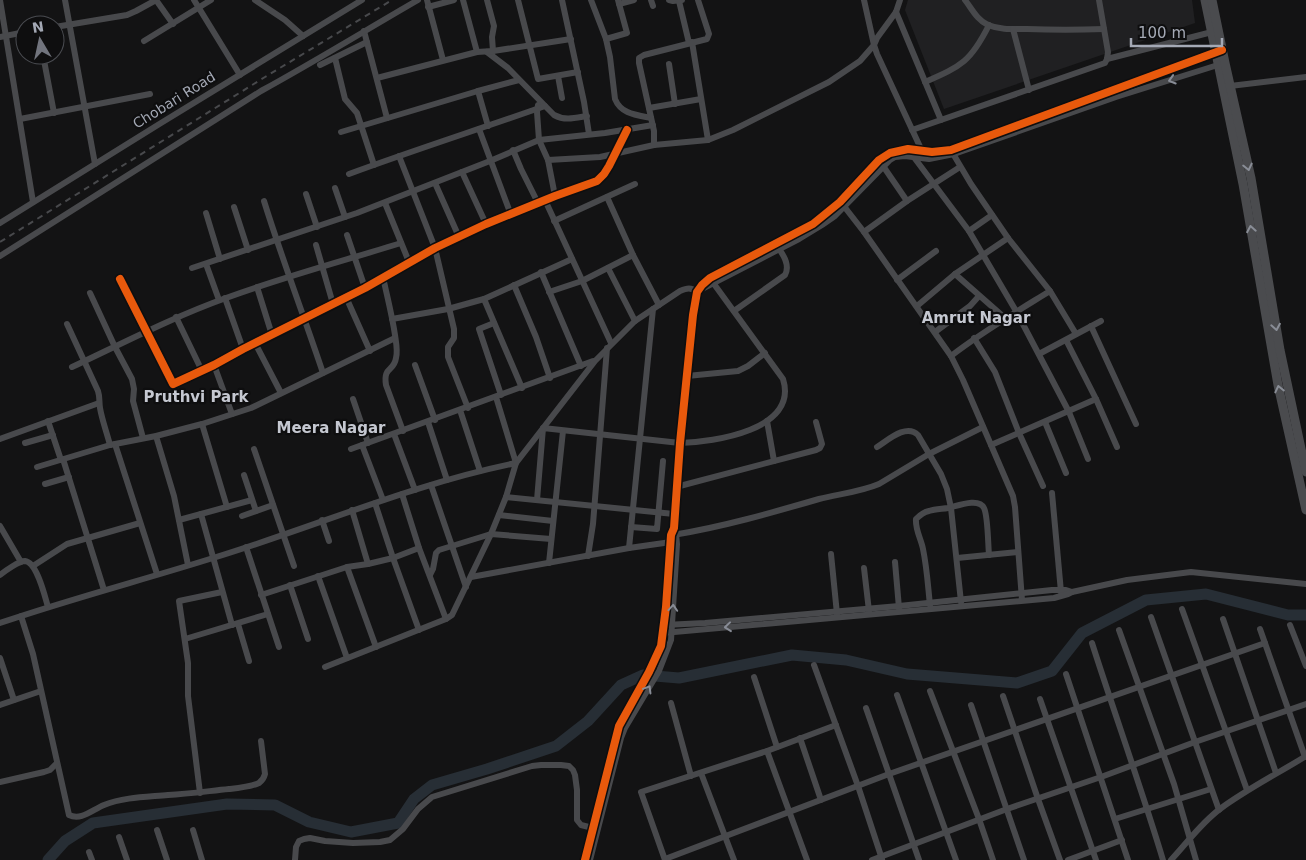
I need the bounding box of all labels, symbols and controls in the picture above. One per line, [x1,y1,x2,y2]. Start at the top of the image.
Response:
north arrow [15,15,65,65]
scale bar [1131,15,1222,47]
text: N [31,18,45,36]
text: 100 m [1138,24,1186,42]
street label: Chobari Road [130,68,218,132]
one-way arrow [1168,74,1176,84]
one-way arrow [1242,163,1253,172]
one-way arrow [1246,224,1256,233]
district label: Amrut Nagar [922,309,1031,327]
one-way arrow [1271,323,1281,332]
one-way arrow [1274,384,1285,393]
district label: Pruthvi Park [143,388,250,406]
district label: Meera Nagar [277,419,386,437]
one-way arrow [668,603,679,611]
one-way arrow [724,622,732,633]
one-way arrow [642,685,652,694]

